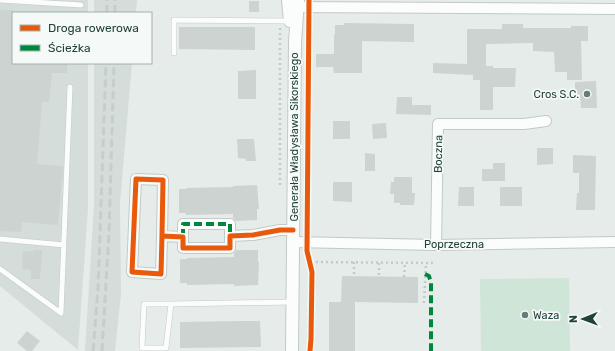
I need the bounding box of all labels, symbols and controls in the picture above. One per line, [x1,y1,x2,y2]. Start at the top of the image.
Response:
legend [12,12,152,64]
text: Droga rowerowa [48,21,139,35]
text: Ścieżka [48,41,91,55]
street label: Generała Władysława Sikorskiego [288,52,301,222]
place label: Cros S.C. [534,88,579,101]
marker: Cros S.C. [582,89,592,99]
street label: Boczna [432,135,445,173]
street label: Poprzeczna [424,238,484,251]
north arrow [563,299,603,339]
place label: Waza [533,309,559,322]
marker: Waza [520,310,530,320]
text: N [567,315,580,323]

